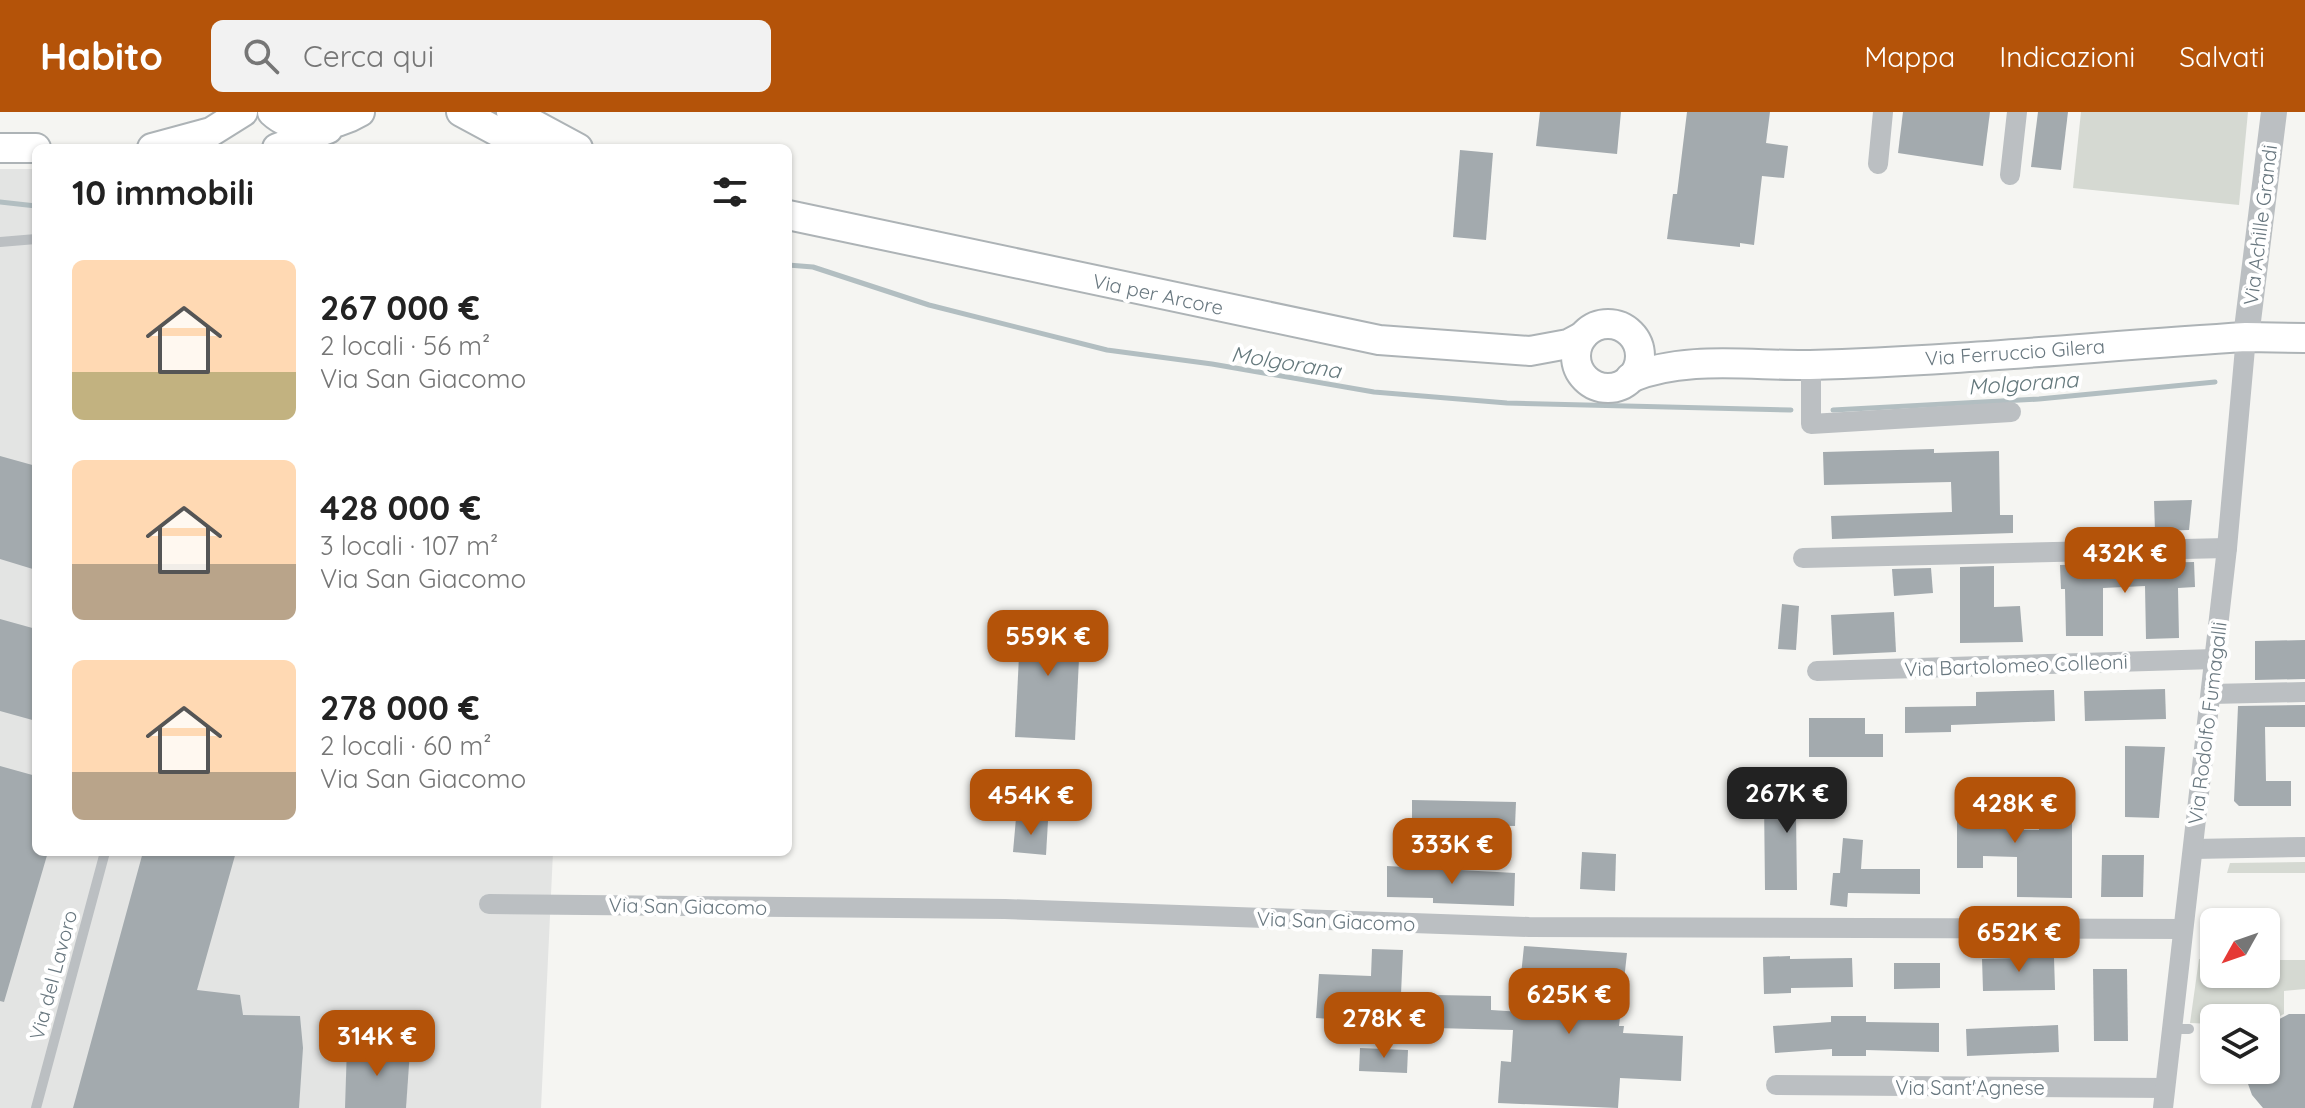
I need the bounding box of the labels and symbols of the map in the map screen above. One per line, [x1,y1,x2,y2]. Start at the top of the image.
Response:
street label: Via Achille Grandi [2238,143,2282,307]
street label: Via per Arcore [1090,268,1226,320]
street label: Via Ferruccio Gilera [1924,333,2106,371]
water label: Molgorana [1229,340,1344,385]
water label: Molgorana [1967,365,2081,401]
pin: 432K € [2060,527,2190,595]
pin: 559K € [983,610,1113,678]
street label: Via Rodolfo Fumagalli [2182,620,2232,826]
street label: Via Bartolomeo Colleoni [1904,649,2128,681]
pin: 267K € [1722,767,1852,835]
pin: 454K € [966,769,1096,837]
pin: 428K € [1950,777,2080,845]
pin: 333K € [1387,818,1517,886]
street label: Via San Giacomo [608,892,768,920]
street label: Via San Giacomo [1256,906,1416,936]
pin: 652K € [1954,906,2084,974]
street label: Via del Lavoro [24,908,82,1042]
north arrow [2200,908,2280,988]
pin: 625K € [1504,968,1634,1036]
pin: 278K € [1319,992,1449,1060]
pin: 314K € [312,1010,442,1078]
street label: Via Sant'Agnese [1895,1075,2045,1100]

